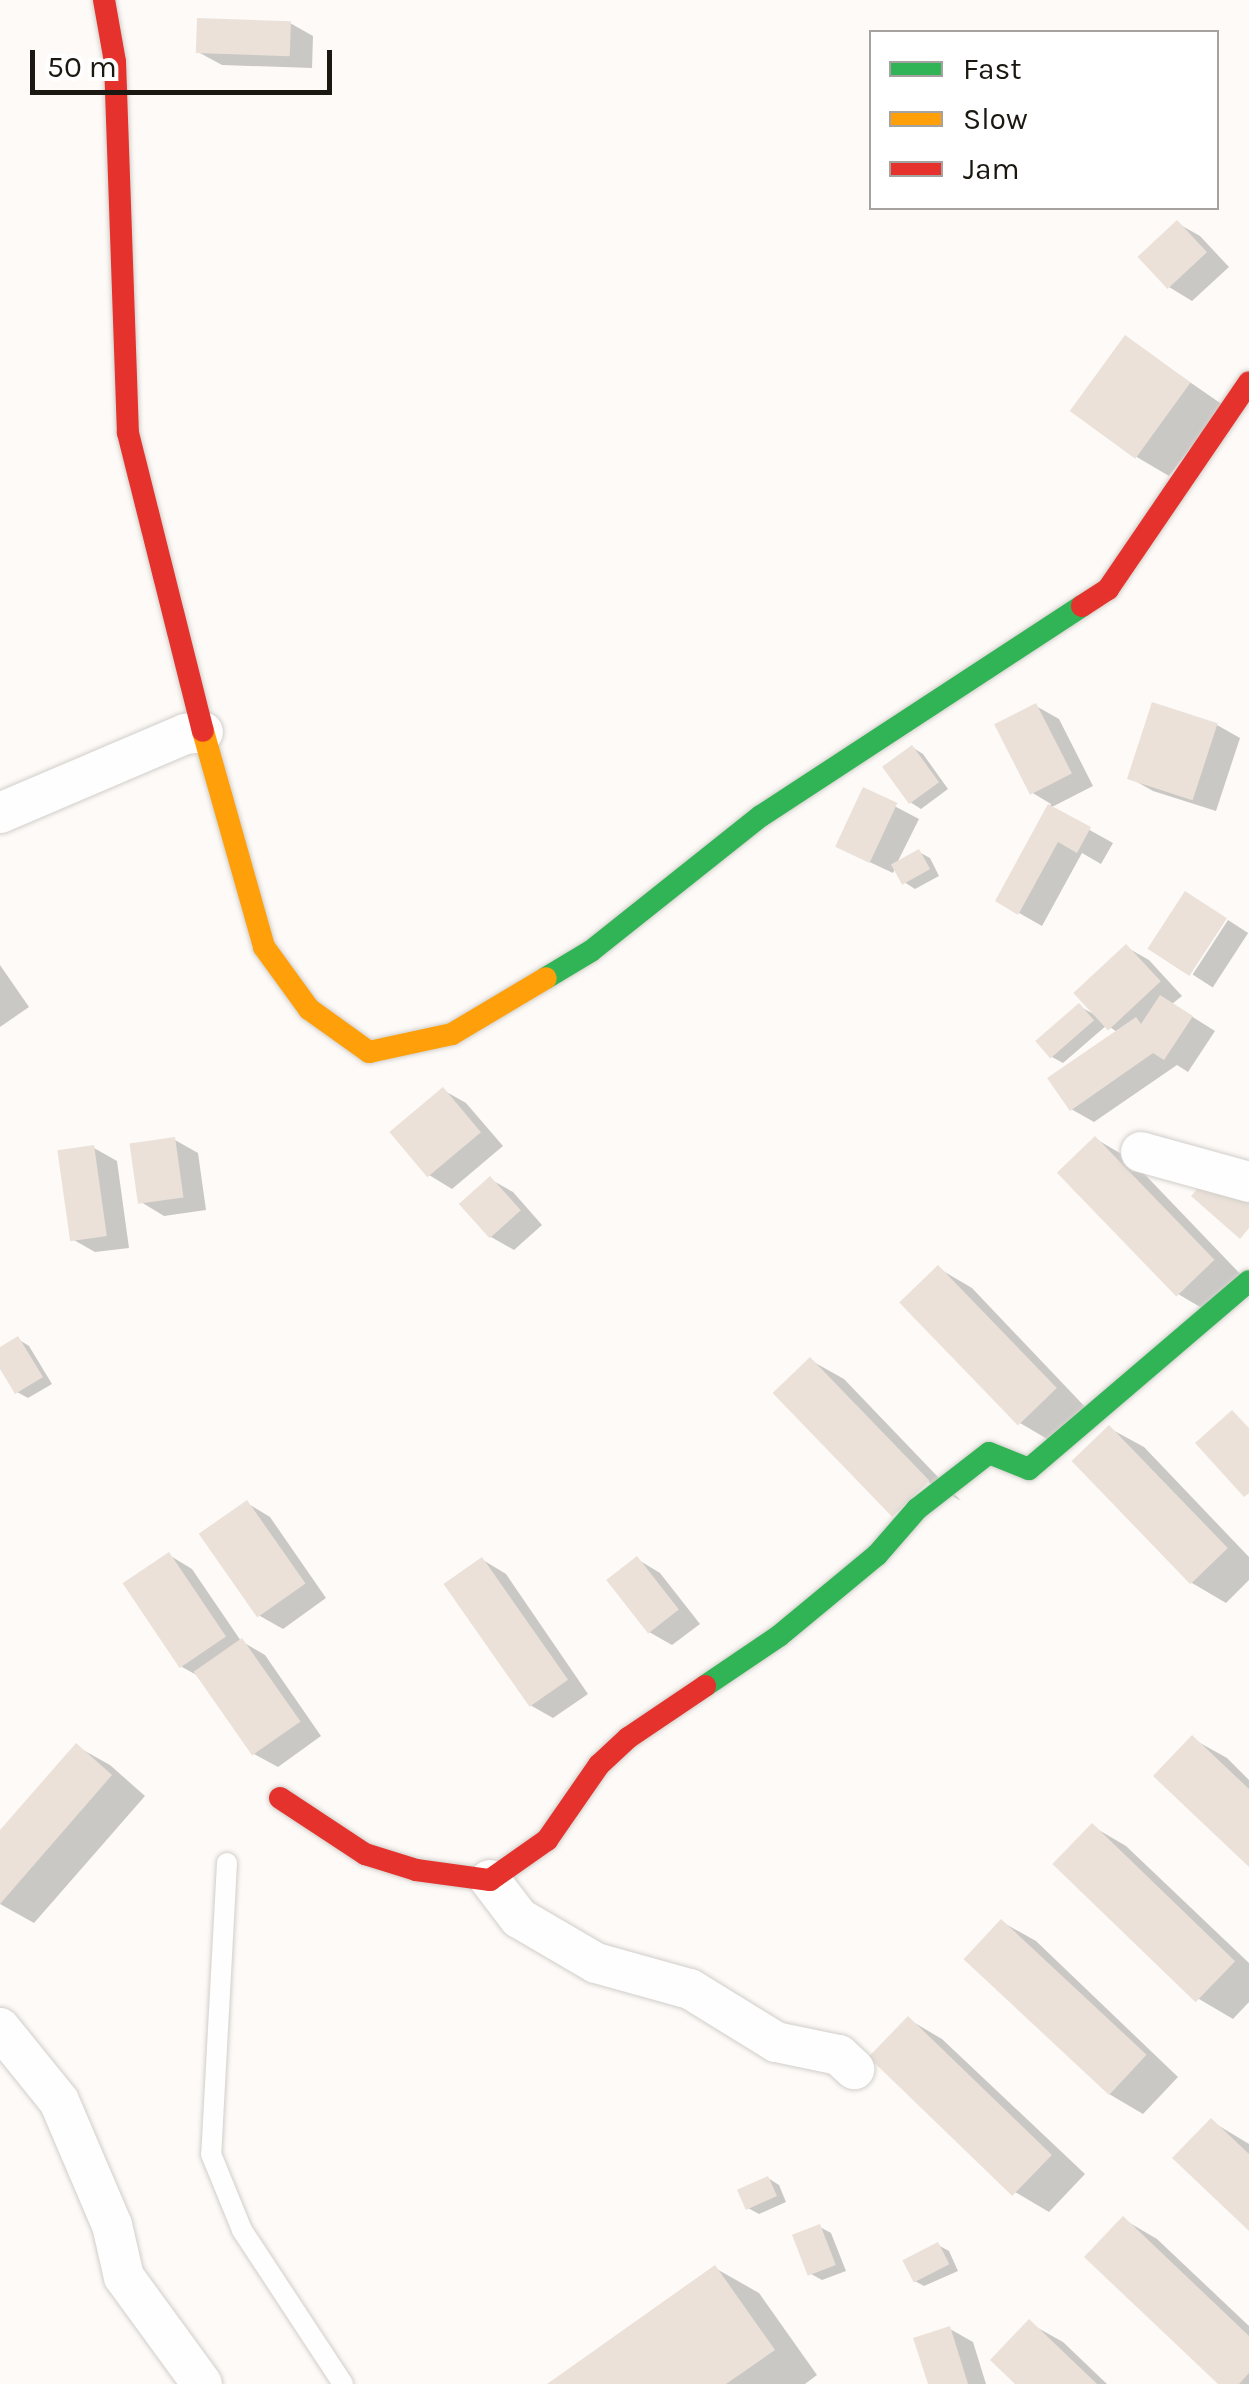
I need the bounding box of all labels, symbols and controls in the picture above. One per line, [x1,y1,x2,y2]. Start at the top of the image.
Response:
scale bar [35,30,338,92]
legend [869,30,1219,210]
text: 50 m [47,49,117,85]
text: Fast [963,51,1022,87]
text: Slow [963,101,1028,137]
text: Jam [963,151,1020,187]

